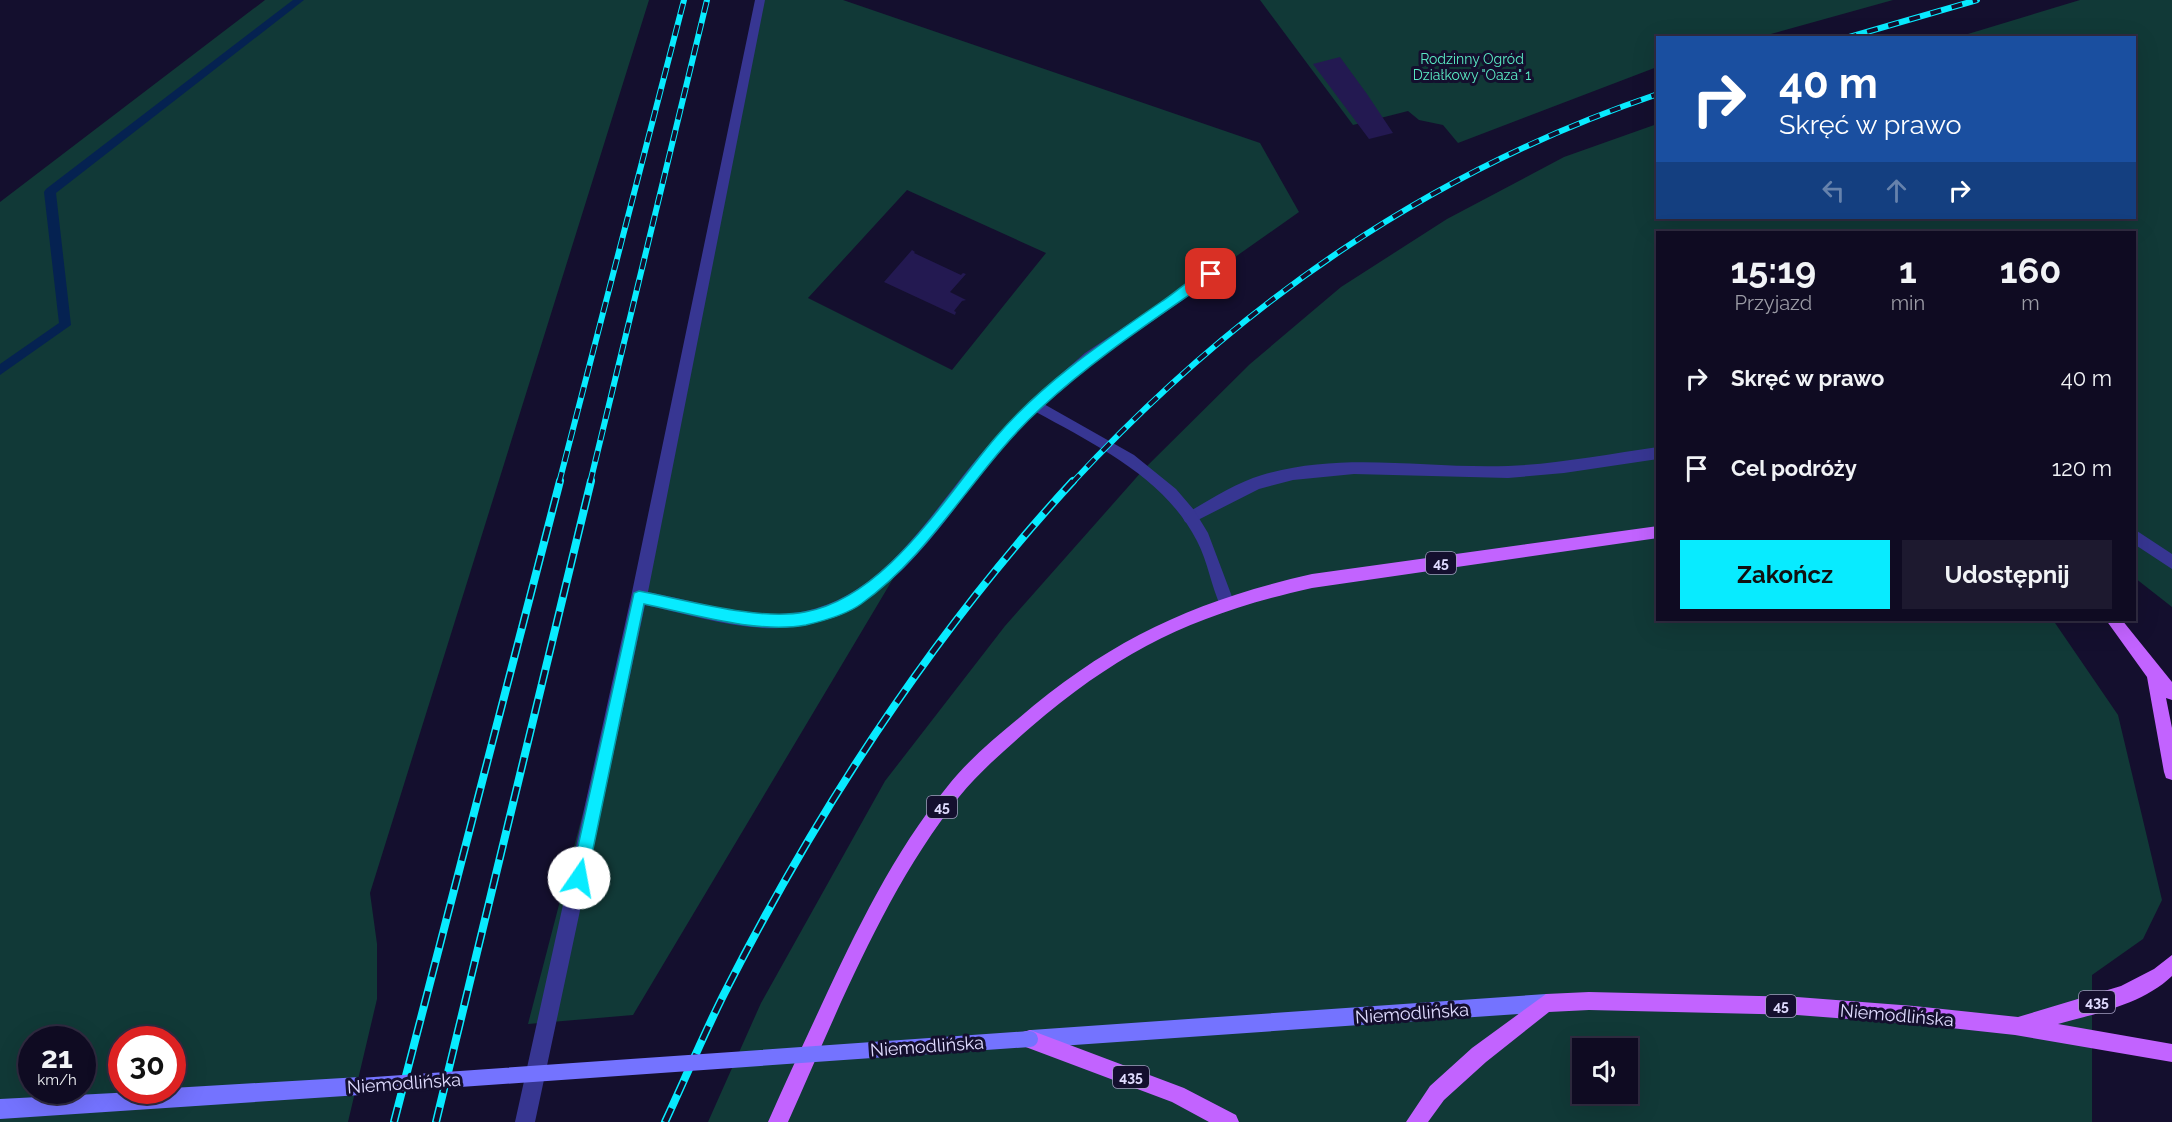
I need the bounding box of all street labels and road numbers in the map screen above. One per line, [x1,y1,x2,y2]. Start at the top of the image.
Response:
road number: 45 [1426,552,1456,574]
road number: 45 [927,796,957,818]
road number: 435 [2079,991,2115,1013]
road number: 45 [1766,995,1796,1017]
street label: Niemodlińska [1354,999,1470,1027]
street label: Niemodlińska [1839,1000,1955,1030]
street label: Niemodlińska [869,1032,985,1060]
road number: 435 [1113,1066,1149,1088]
street label: Niemodlińska [346,1069,462,1097]

